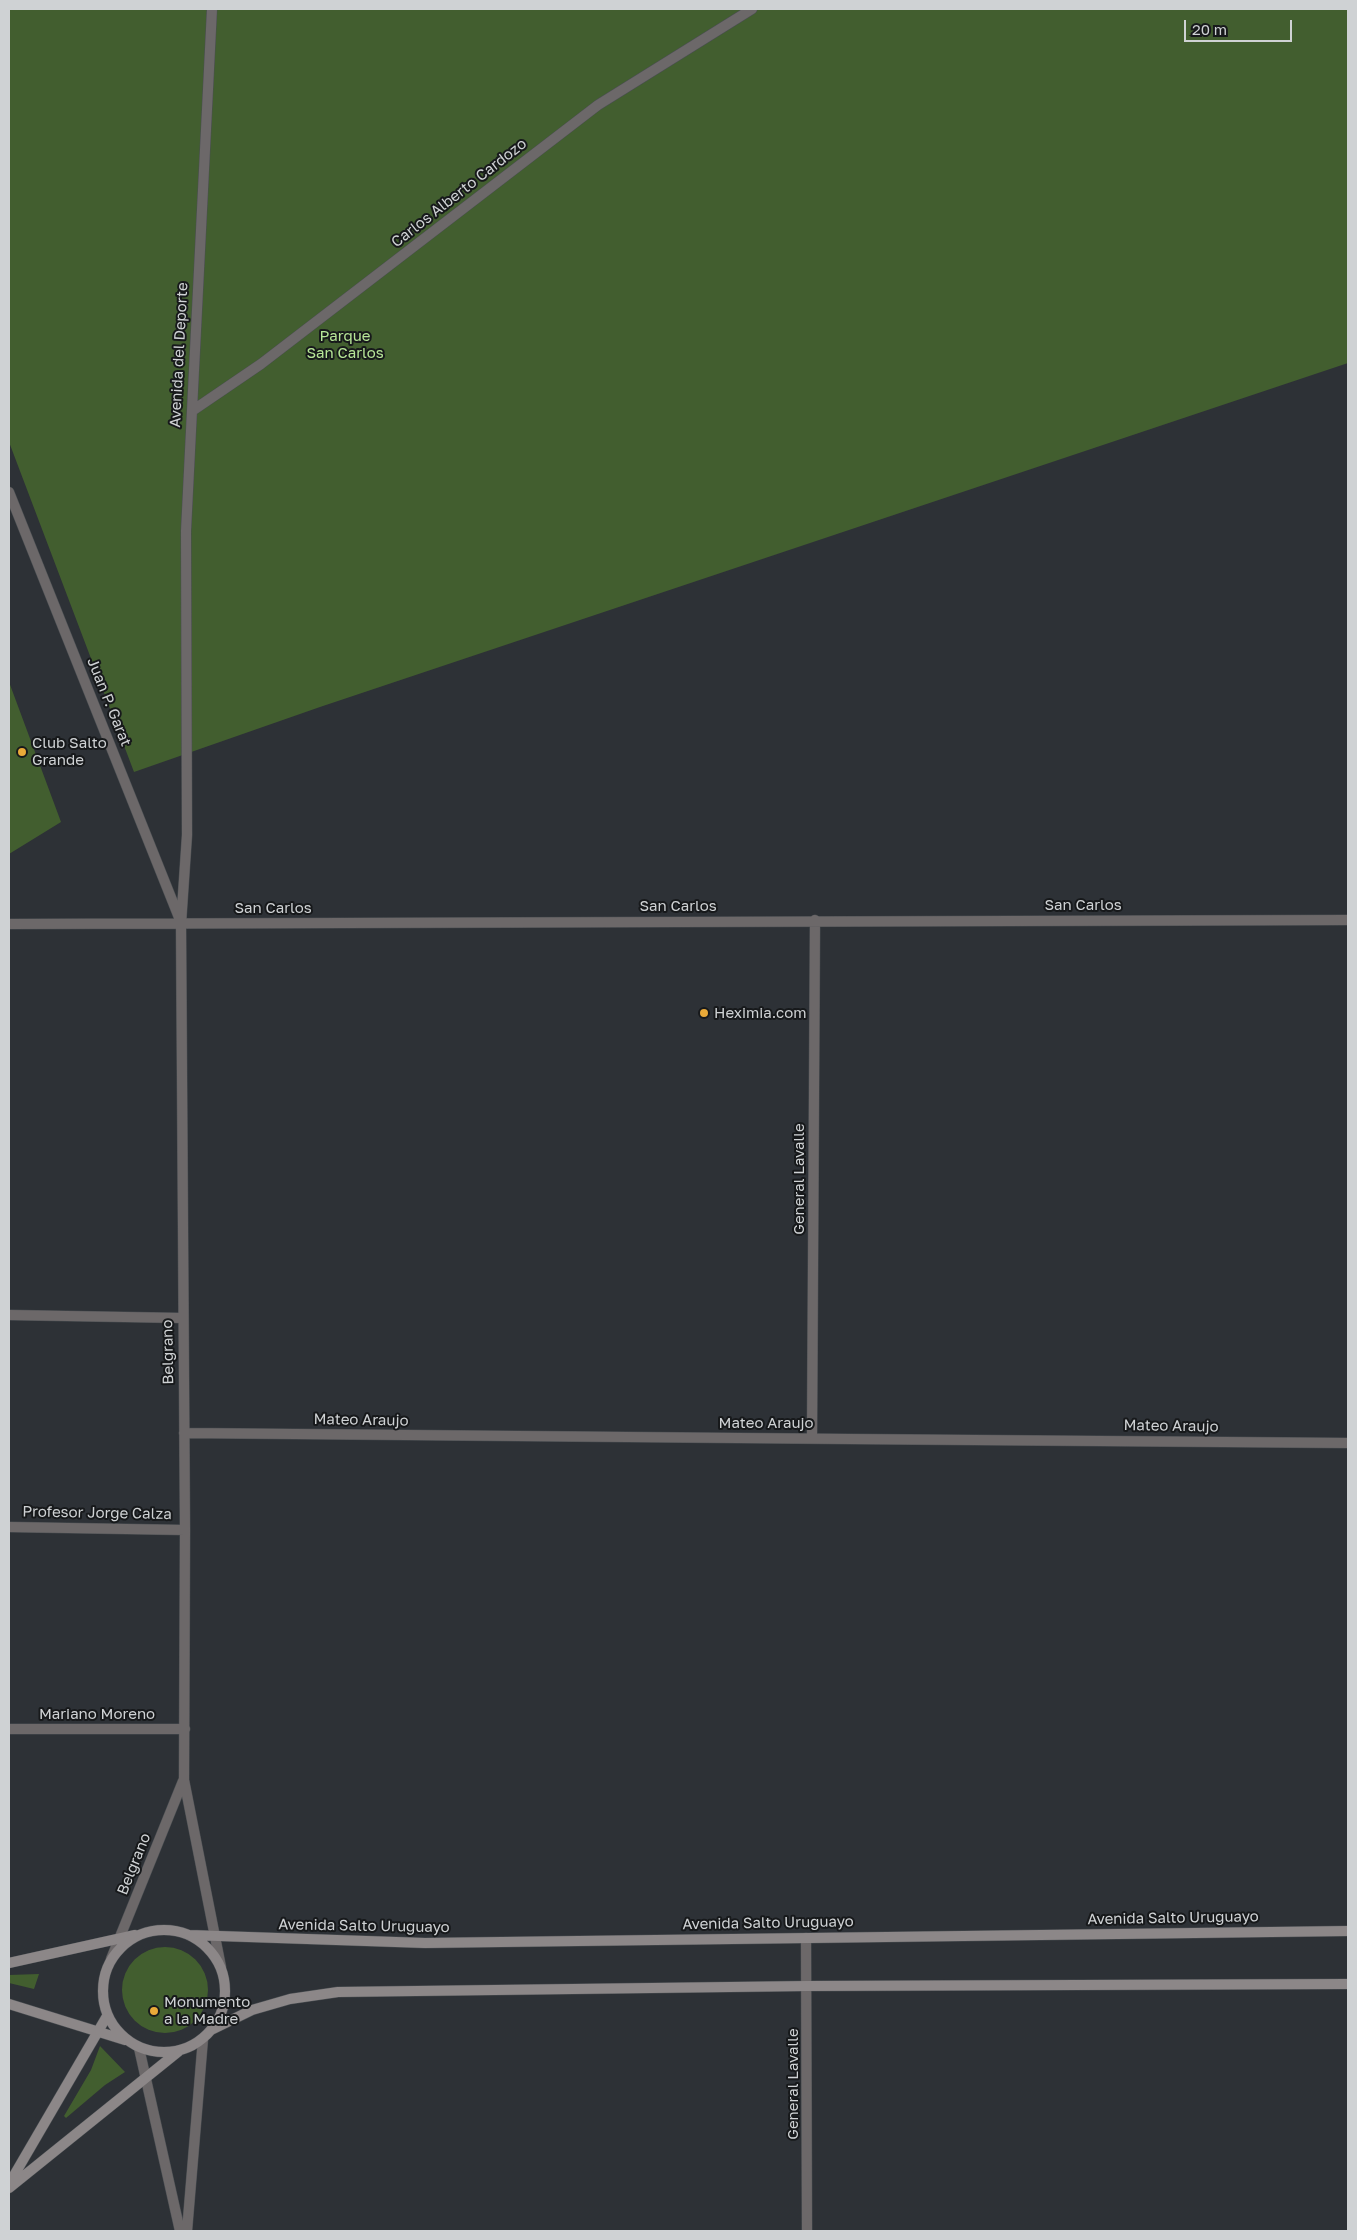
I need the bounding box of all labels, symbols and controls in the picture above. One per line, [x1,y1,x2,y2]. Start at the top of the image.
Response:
scale bar [1187,10,1294,42]
text: 20 m [1192,20,1227,38]
street label: Carlos Alberto Cardozo [388,135,530,251]
street label: Avenida del Deporte [166,282,192,428]
park label: Parque San Carlos [306,327,384,362]
street label: Juan P. Garat [83,655,135,749]
place label: Club Salto Grande [32,734,107,769]
marker: Club Salto Grande [16,746,28,758]
street label: San Carlos [1044,896,1122,914]
street label: San Carlos [639,897,717,915]
street label: San Carlos [234,899,312,917]
place label: Heximia.com [714,1004,806,1022]
marker: Heximia.com [698,1007,710,1019]
street label: General Lavalle [790,1123,808,1235]
street label: Belgrano [158,1319,178,1385]
street label: Mateo Araujo [313,1410,409,1430]
street label: Mateo Araujo [719,1414,813,1432]
street label: Mateo Araujo [1123,1416,1219,1436]
street label: Profesor Jorge Calza [22,1503,172,1523]
street label: Mariano Moreno [39,1705,155,1723]
street label: Belgrano [113,1830,155,1898]
street label: Avenida Salto Uruguayo [1087,1908,1259,1928]
street label: Avenida Salto Uruguayo [682,1913,854,1933]
street label: Avenida Salto Uruguayo [278,1916,450,1936]
place label: Monumento a la Madre [164,1993,250,2028]
marker: Monumento a la Madre [148,2005,160,2017]
street label: General Lavalle [784,2028,802,2140]

